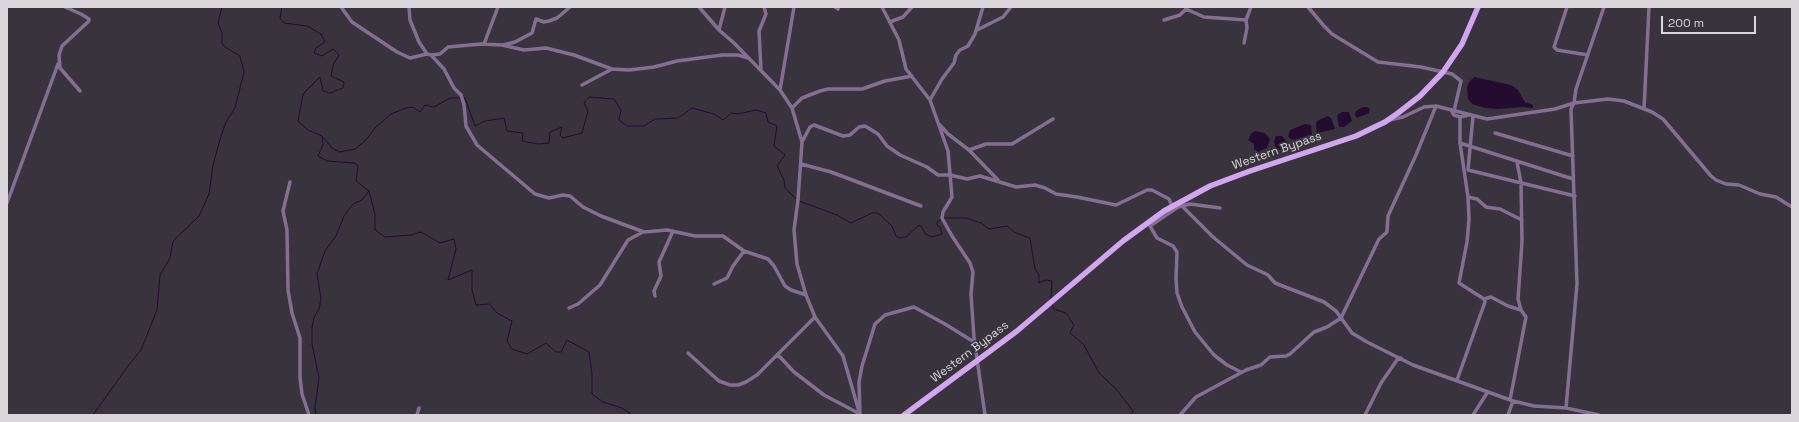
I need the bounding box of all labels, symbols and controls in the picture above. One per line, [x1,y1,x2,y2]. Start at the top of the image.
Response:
scale bar [1663,8,1758,34]
text: 200 m [1668,15,1704,31]
street label: Western Bypass [1230,129,1324,173]
street label: Western Bypass [928,318,1012,386]

